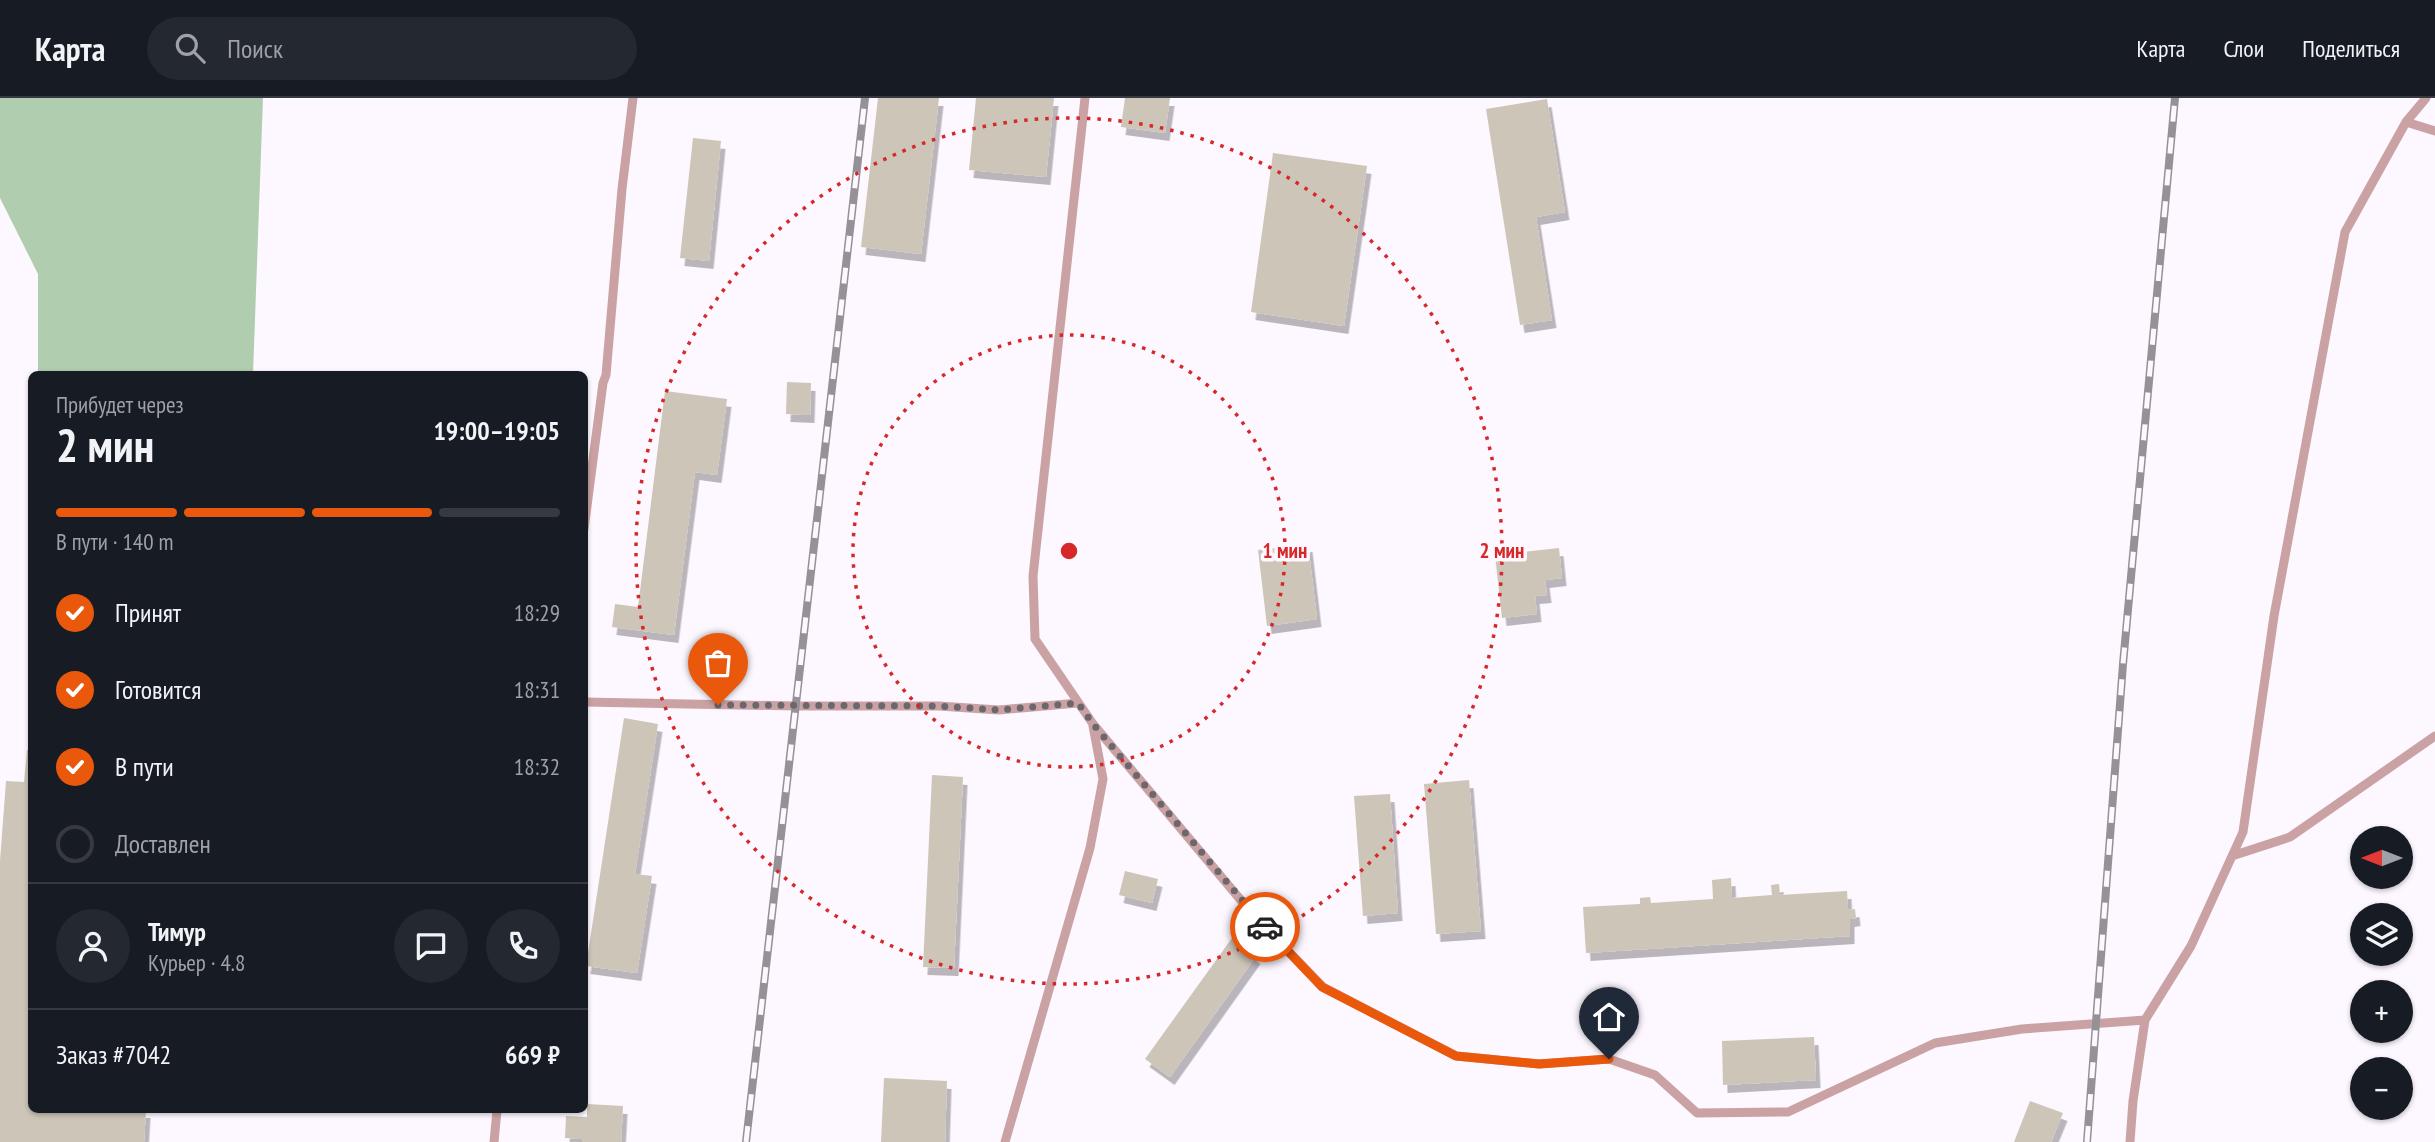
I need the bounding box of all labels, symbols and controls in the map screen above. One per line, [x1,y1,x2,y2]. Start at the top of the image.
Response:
search box [147,17,637,80]
text: Карта [35,27,105,70]
icon: search [171,29,209,67]
text: Поиск [227,32,283,65]
text: Карта [2137,33,2185,64]
text: Слои [2223,33,2264,64]
text: Поделиться [2302,33,2400,64]
text: Прибудет через [56,390,184,419]
text: 19:00–19:05 [433,414,560,447]
text: 2 мин [56,415,154,475]
text: В пути · 140 m [56,527,173,556]
text: 1 мин [1263,537,1307,564]
text: 2 мин [1480,537,1524,564]
centre of rings [1057,539,1081,563]
icon: check [56,594,94,632]
text: Принят [115,596,181,629]
text: 18:29 [514,598,560,627]
pin [688,633,748,705]
icon: bag [699,644,737,682]
icon: check [56,671,94,709]
text: Готовится [115,673,201,706]
text: 18:31 [514,675,560,704]
icon: check [56,748,94,786]
text: В пути [115,750,174,783]
text: 18:32 [514,752,560,781]
north arrow [2350,826,2413,889]
map controls [2350,826,2413,1120]
text: Доставлен [115,827,211,860]
courier [1230,892,1300,962]
button: layers [2350,903,2413,966]
icon: car [1246,908,1284,946]
button: person [56,909,130,983]
button: chat [394,909,468,983]
button: phone [486,909,560,983]
text: Тимур [148,915,206,948]
text: Курьер · 4.8 [148,948,245,977]
button: + [2350,980,2413,1043]
pin [1579,987,1639,1059]
icon: home [1590,998,1628,1036]
text: Заказ #7042 [56,1038,171,1071]
text: 669 ₽ [505,1038,560,1071]
button: − [2350,1057,2413,1120]

